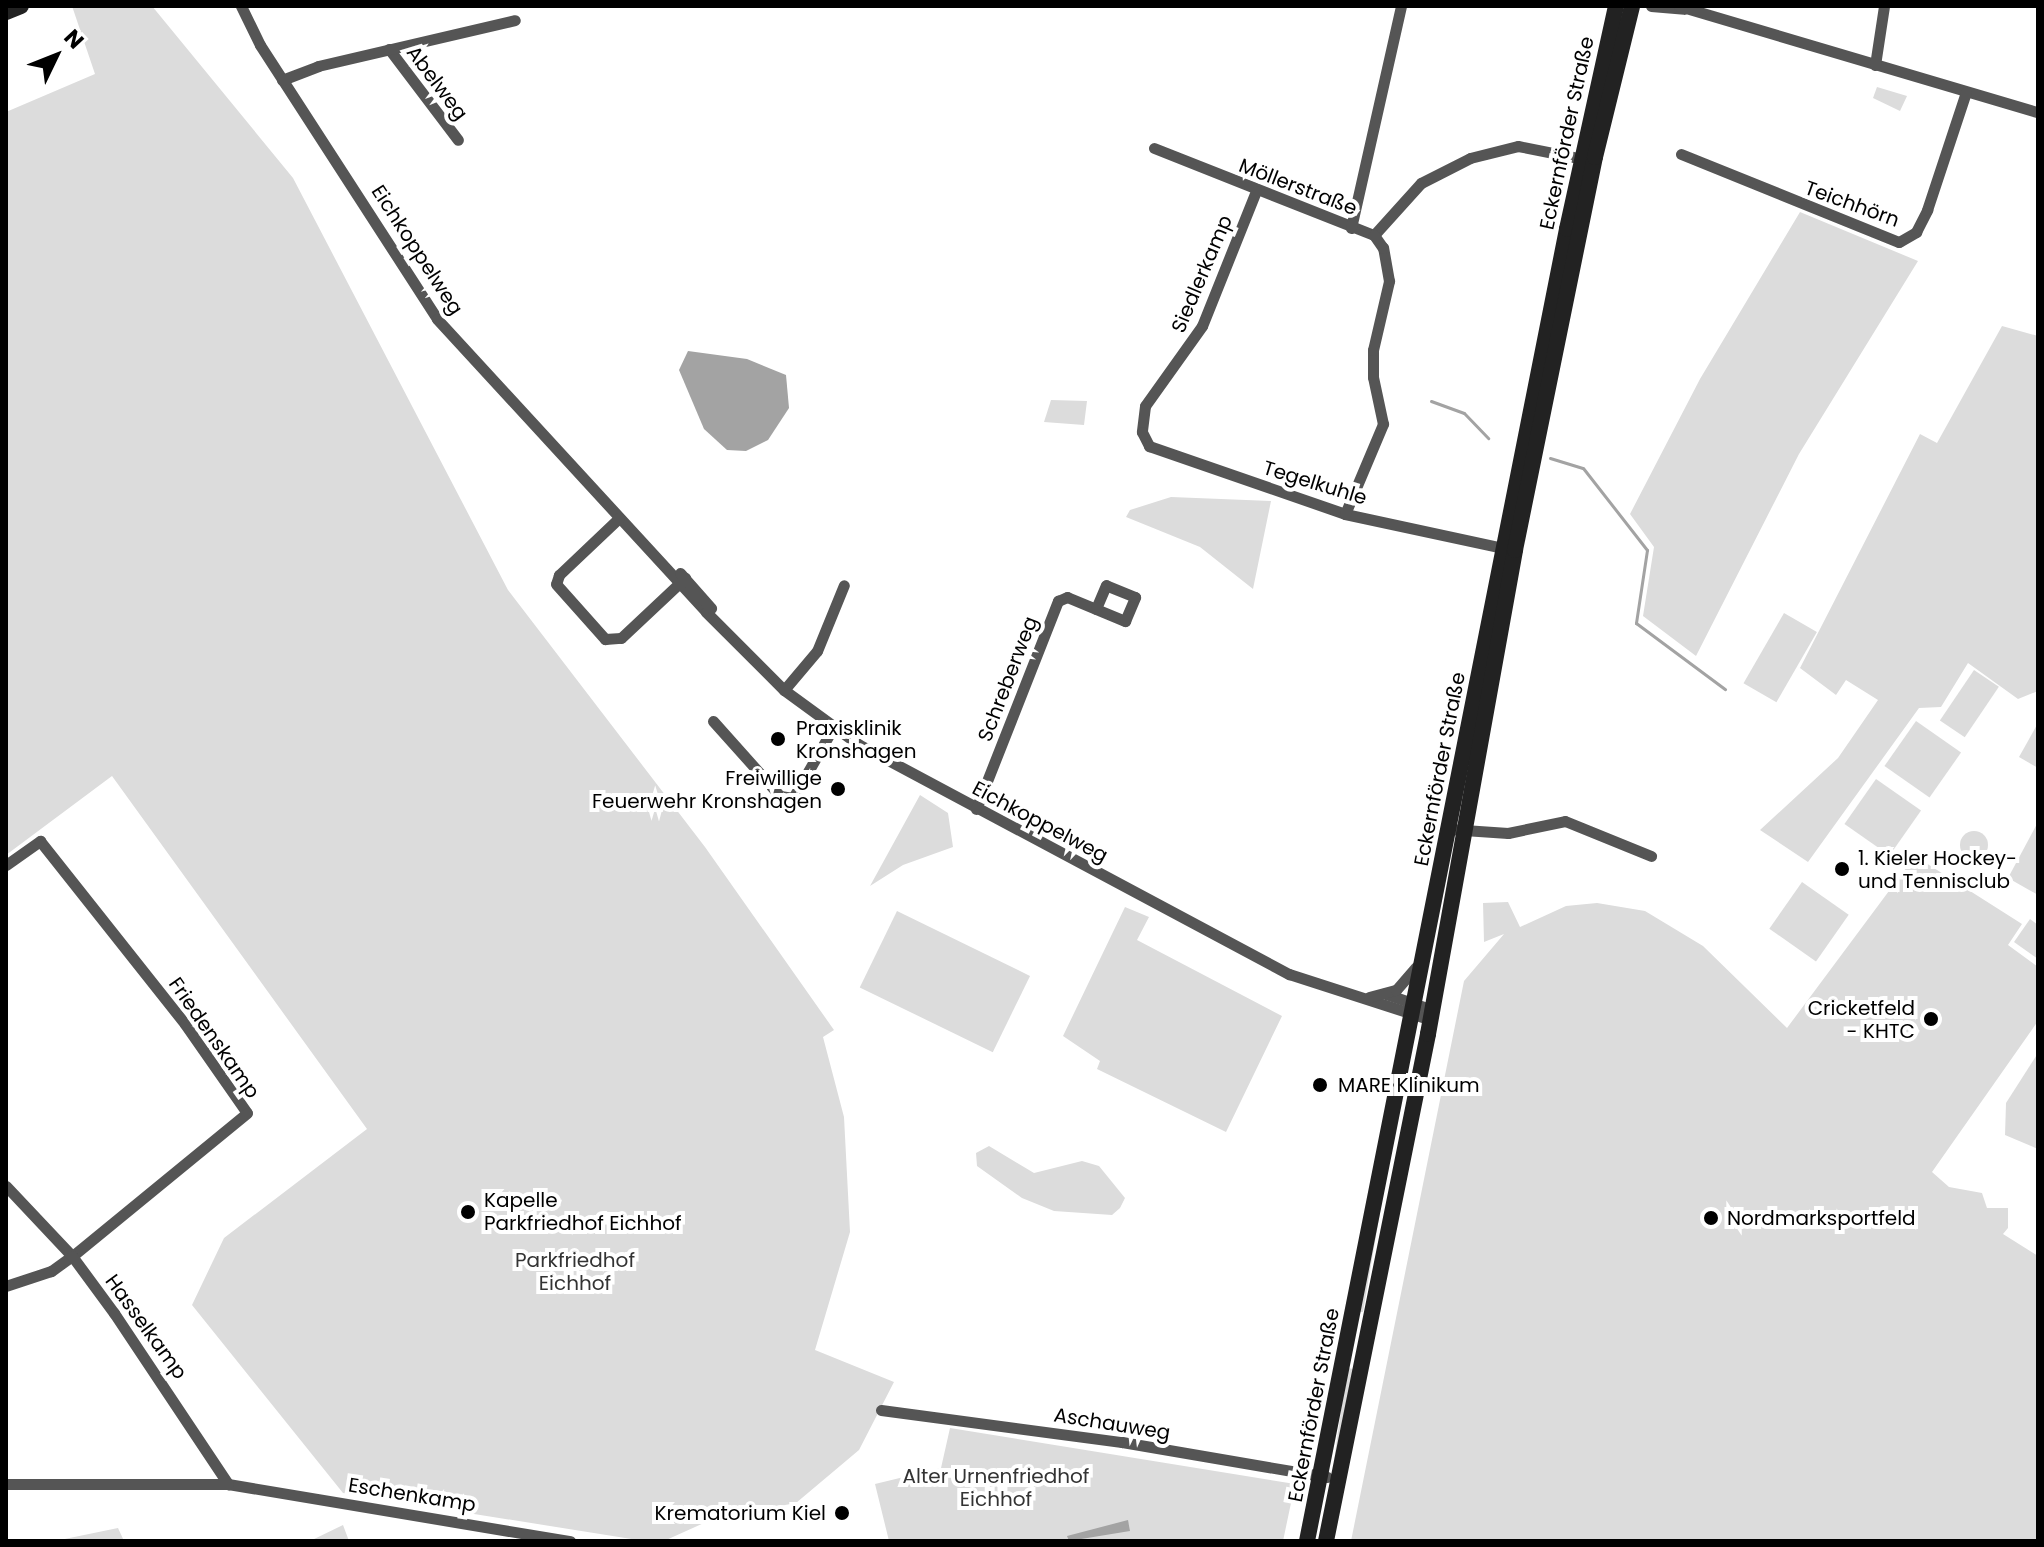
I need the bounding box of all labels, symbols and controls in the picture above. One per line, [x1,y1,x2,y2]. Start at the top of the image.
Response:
north arrow [16,16,96,96]
text: N [57,23,91,56]
street label: Eckernförder Straße [1535,34,1599,232]
street label: Abelweg [401,41,473,125]
street label: Möllerstraße [1236,153,1360,221]
street label: Teichhörn [1801,176,1903,232]
street label: Eichkoppelweg [366,181,468,319]
street label: Siedlerkamp [1166,212,1238,336]
street label: Tegelkuhle [1260,456,1370,510]
street label: Schreberweg [973,613,1043,745]
street label: Eckernförder Straße [1409,670,1471,868]
place label: Praxisklinik Kronshagen [796,716,917,763]
marker: Praxisklinik Kronshagen [767,728,789,750]
place label: Freiwillige Feuerwehr Kronshagen [592,766,822,813]
street label: Eichkoppelweg [968,776,1112,868]
marker: Freiwillige Feuerwehr Kronshagen [829,780,847,798]
place label: 1. Kieler Hockey- und Tennisclub [1858,846,2017,893]
marker: 1. Kieler Hockey- und Tennisclub [1833,860,1851,878]
street label: Friedenskamp [163,973,265,1103]
place label: Cricketfeld - KHTC [1808,996,1915,1043]
marker: Cricketfeld - KHTC [1922,1010,1940,1028]
place label: MARE Klinikum [1338,1073,1480,1097]
marker: MARE Klinikum [1309,1074,1331,1096]
place label: Kapelle Parkfriedhof Eichhof [484,1188,682,1235]
marker: Kapelle Parkfriedhof Eichhof [459,1203,477,1221]
place label: Nordmarksportfeld [1727,1206,1916,1230]
marker: Nordmarksportfeld [1702,1209,1720,1227]
park label: Parkfriedhof Eichhof [515,1249,635,1296]
street label: Hasselkamp [100,1270,192,1384]
street label: Eckernförder Straße [1283,1306,1345,1504]
street label: Aschauweg [1052,1403,1172,1445]
park label: Alter Urnenfriedhof Eichhof [903,1464,1089,1511]
street label: Eschenkamp [347,1473,477,1517]
place label: Krematorium Kiel [655,1501,826,1525]
marker: Krematorium Kiel [833,1504,851,1522]

